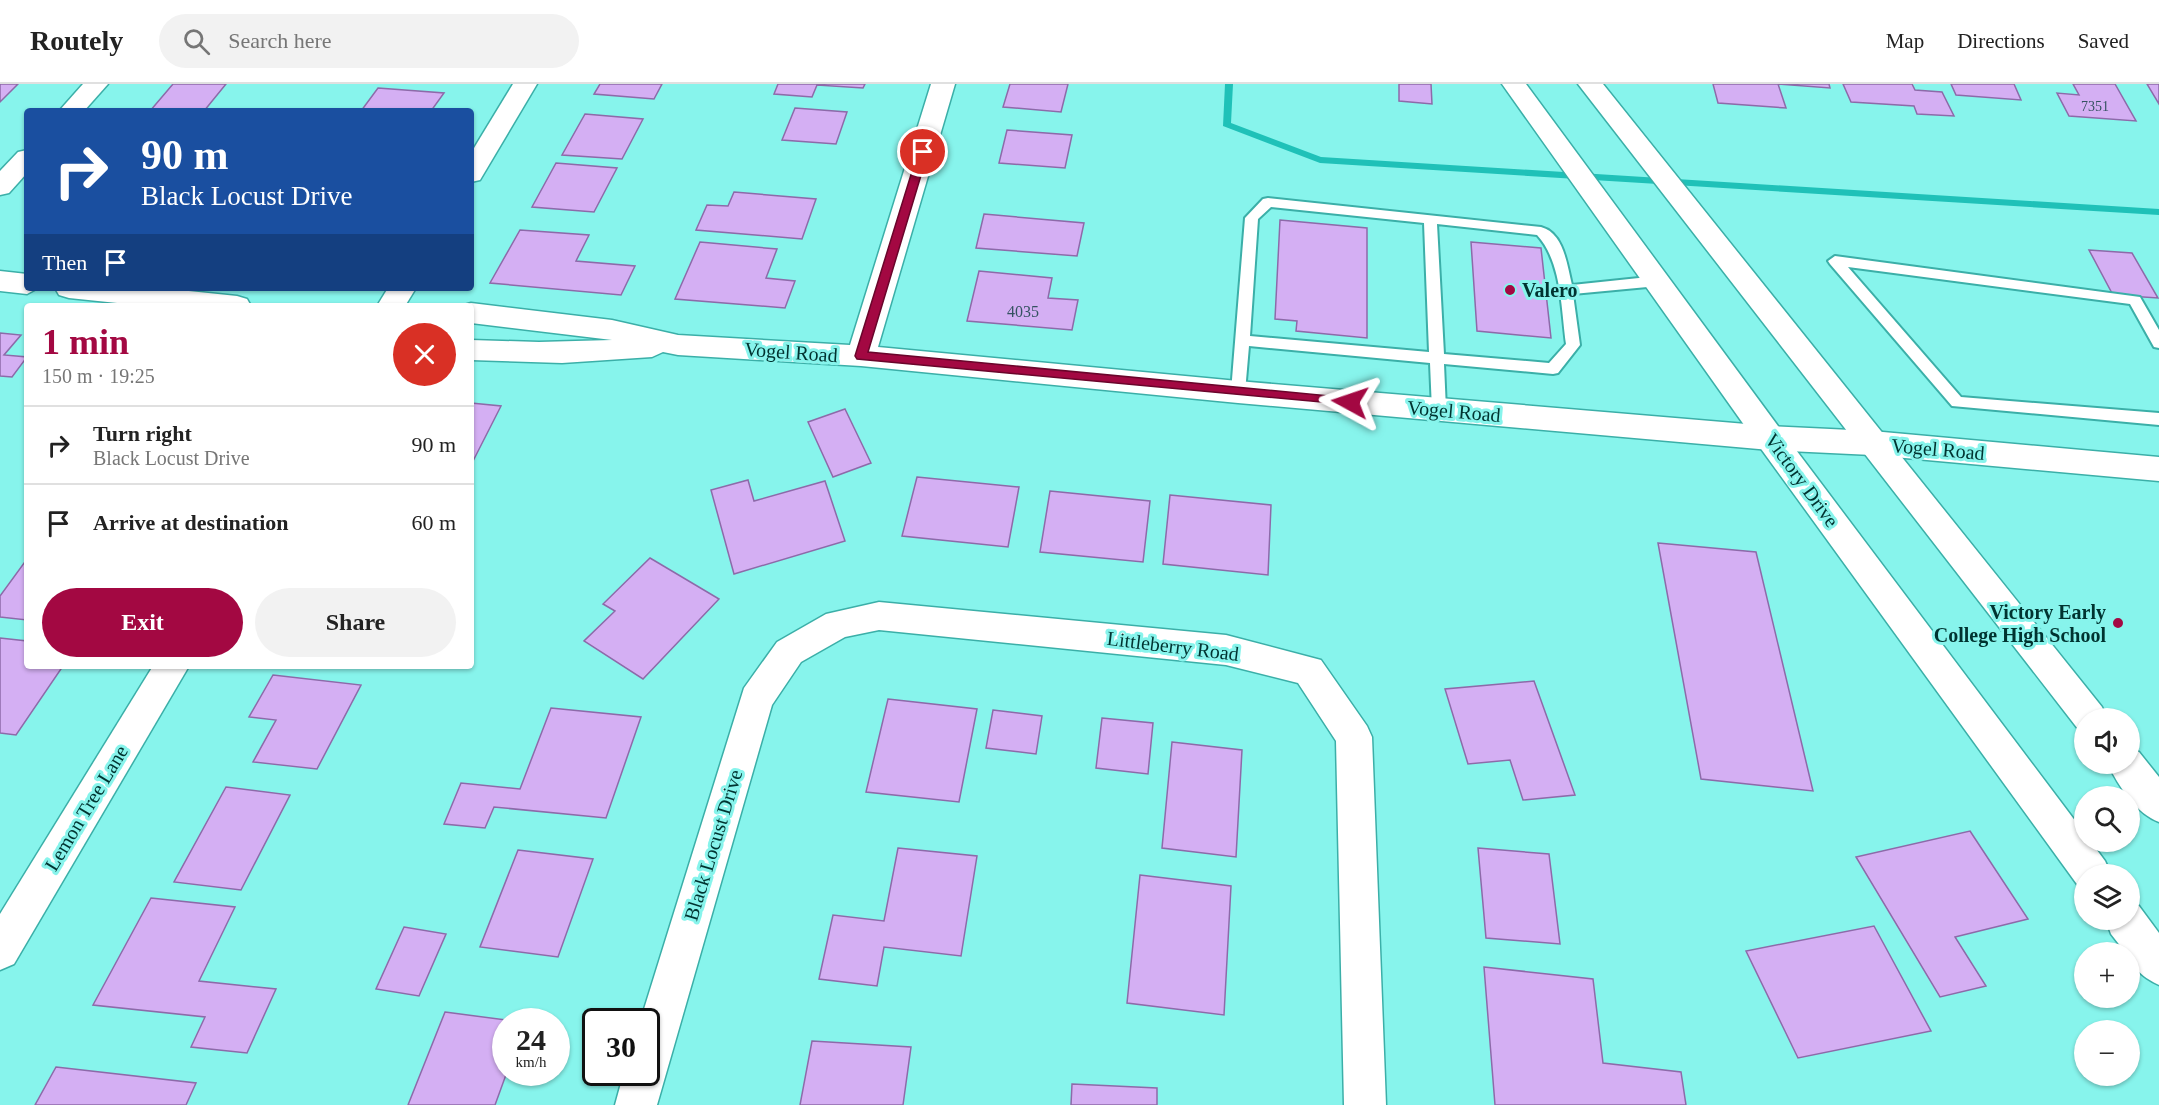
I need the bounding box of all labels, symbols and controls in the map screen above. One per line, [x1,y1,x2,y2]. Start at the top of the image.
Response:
search box [159,14,579,68]
text: Routely [30,25,123,56]
icon: search [180,25,213,58]
text: Search here [228,28,332,53]
text: Map [1886,29,1924,53]
text: Directions [1957,29,2045,53]
text: Saved [2078,29,2129,53]
house number: 7351 [2081,99,2109,114]
pin [897,126,948,177]
icon: right [42,132,120,210]
text: 90 m [141,132,229,178]
icon: arrive [906,135,939,168]
text: Black Locust Drive [141,181,352,211]
icon: arrive [99,246,132,279]
text: Then [42,250,87,275]
place label: Valero [1522,279,1578,301]
marker: Valero [1503,283,1517,297]
house number: 4035 [1007,303,1039,320]
text: 1 min [42,322,129,362]
button: close [393,323,456,386]
street label: Vogel Road [744,338,838,367]
text: 150 m · 19:25 [42,365,155,387]
position arrow [1318,370,1382,434]
street label: Vogel Road [1406,396,1502,427]
text: Turn right [93,421,192,446]
icon: right [42,429,75,462]
street label: Victory Drive [1760,429,1843,532]
text: 90 m [411,432,456,457]
street label: Vogel Road [1890,434,1986,465]
text: Black Locust Drive [93,447,250,469]
icon: arrive [42,507,75,540]
text: Arrive at destination [93,510,289,535]
text: 60 m [411,510,456,535]
button: Exit [42,588,243,657]
button: Share [255,588,456,657]
place label: Victory Early College High School [1934,601,2106,647]
marker: Victory Early College High School [2111,616,2125,630]
street label: Littleberry Road [1106,627,1240,666]
map controls [2074,708,2140,1086]
button: sound [2074,708,2140,774]
street label: Lemon Tree Lane [40,741,132,875]
street label: Black Locust Drive [680,767,746,923]
button: search [2074,786,2140,852]
button: layers [2074,864,2140,930]
button: + [2074,942,2140,1008]
speed limit sign: 30 [582,1008,660,1086]
button: − [2074,1020,2140,1086]
text: 24 [516,1023,546,1056]
text: km/h [516,1054,546,1070]

